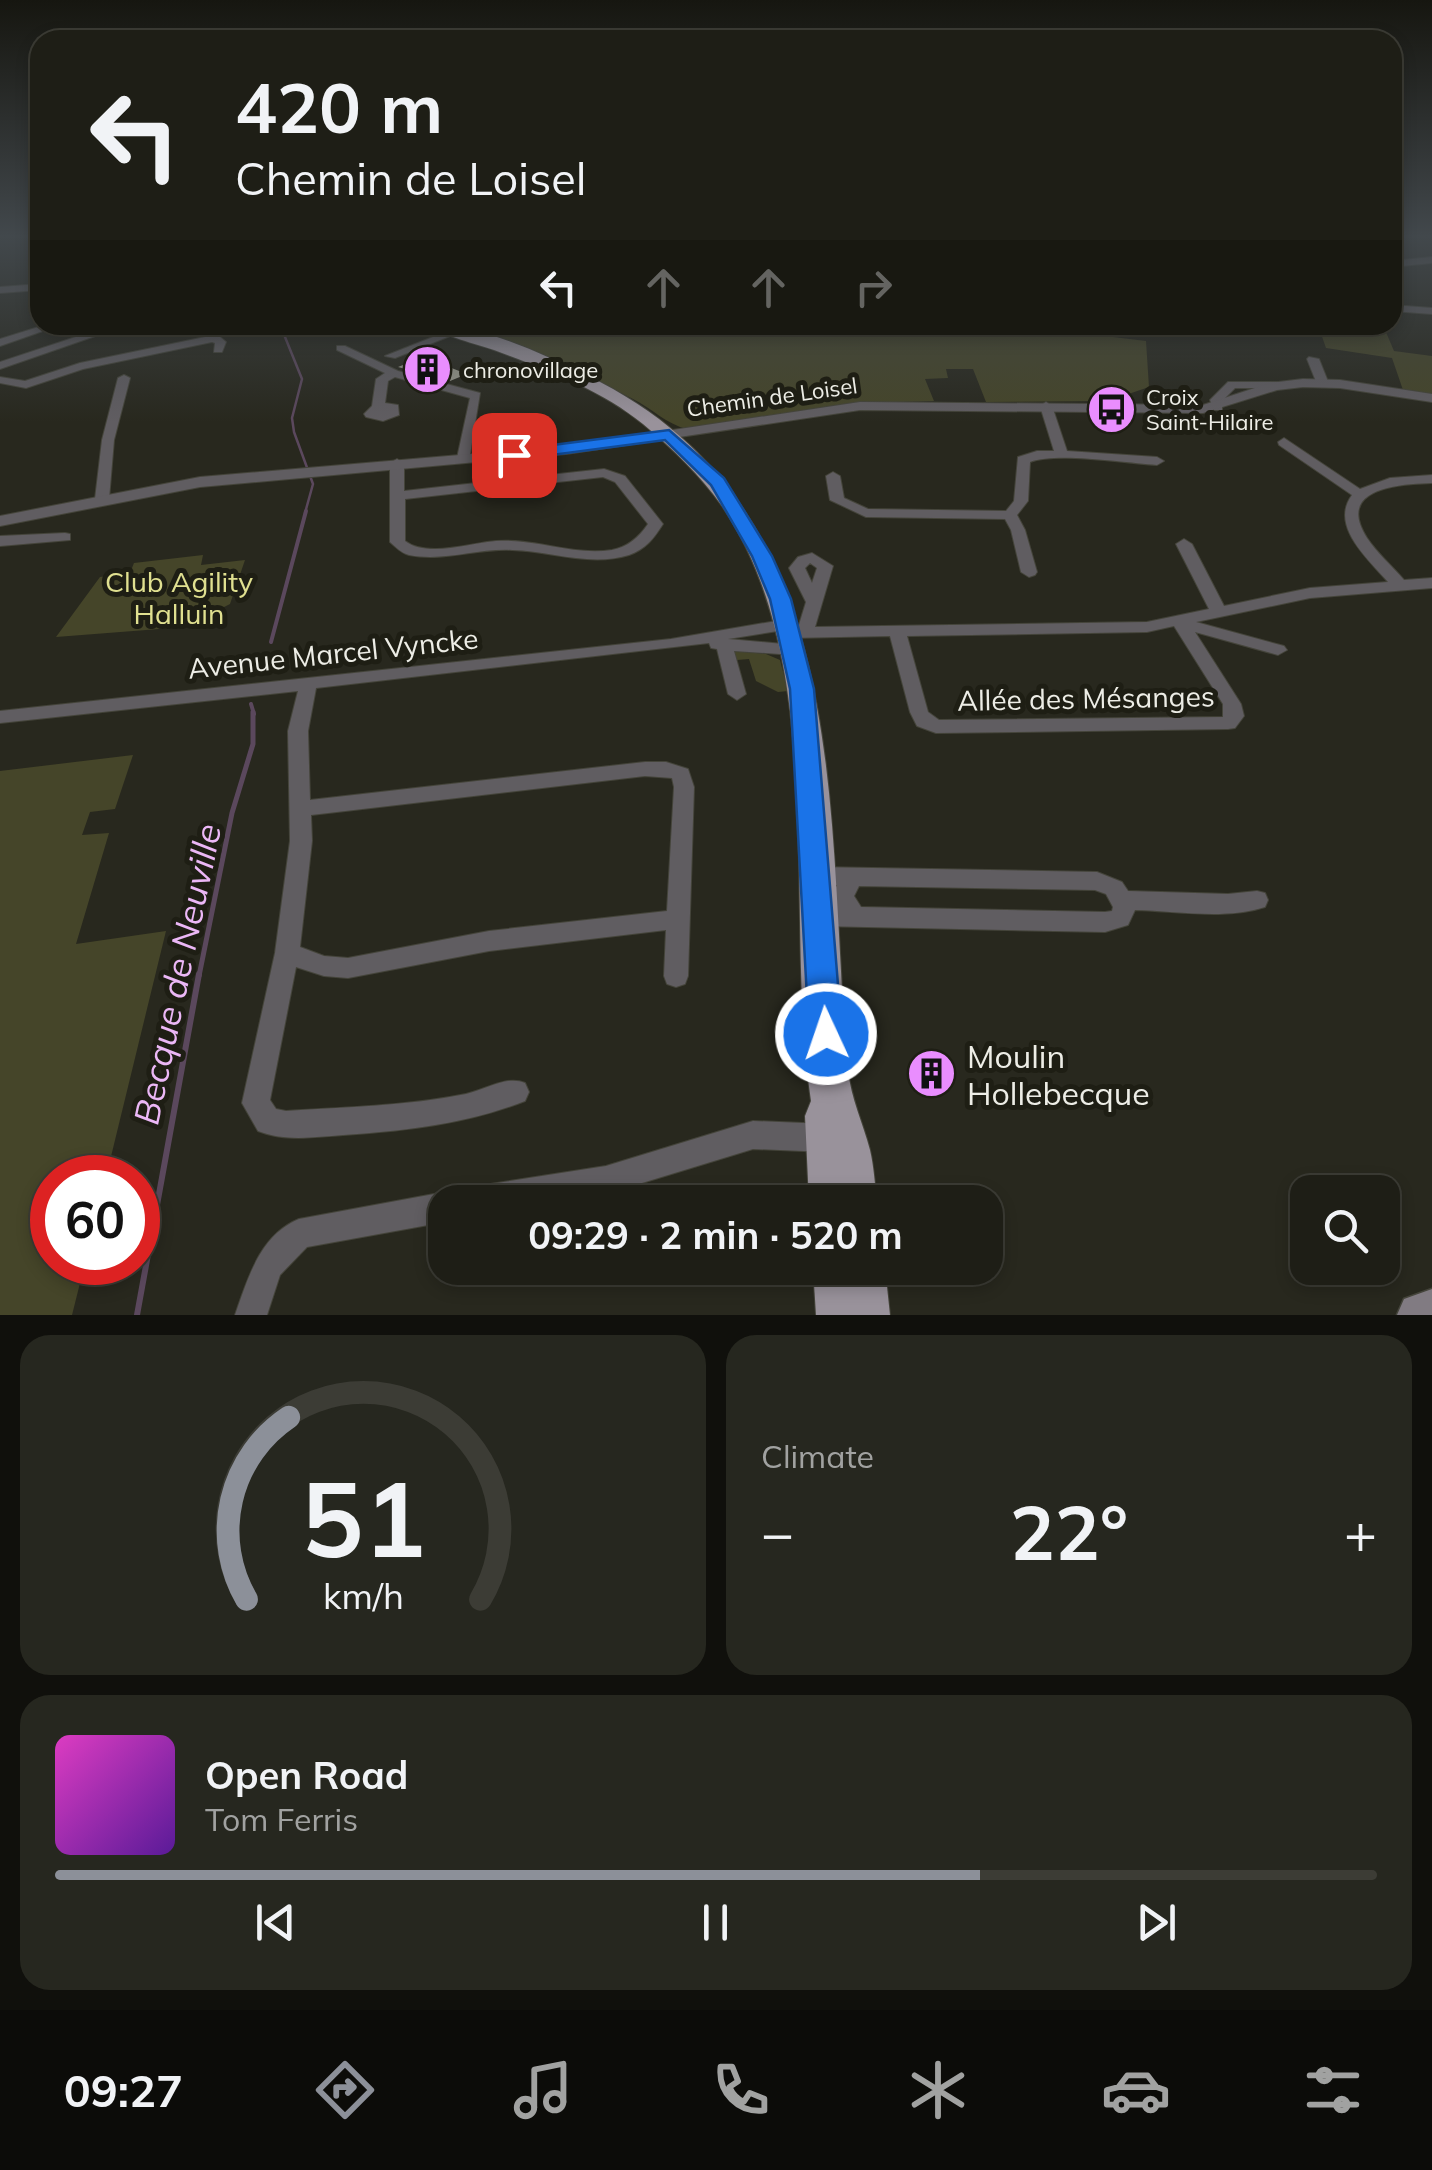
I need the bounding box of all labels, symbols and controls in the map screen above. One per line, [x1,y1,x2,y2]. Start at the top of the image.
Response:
text: 420 m [235,63,443,151]
icon: left [70,70,200,200]
text: Chemin de Loisel [235,150,586,206]
icon: left [531,260,586,315]
icon: ahead [636,260,691,315]
icon: ahead [741,260,796,315]
icon: right [846,260,901,315]
building icon: chronovillage [402,344,454,396]
place label: chronovillage [463,356,598,384]
street label: Chemin de Loisel [685,371,859,423]
place label: Croix Saint-Hilaire [1146,383,1274,436]
bus stop icon: Croix Saint-Hilaire [1085,384,1137,436]
pin [472,413,557,498]
icon: arrive [487,428,542,483]
park label: Club Agility Halluin [105,564,253,631]
street label: Avenue Marcel Vyncke [186,620,480,686]
street label: Allée des Mésanges [957,678,1215,718]
water label: Becque de Neuville [124,820,230,1128]
position arrow [774,982,878,1086]
place label: Moulin Hollebecque [967,1036,1150,1113]
building icon: Moulin Hollebecque [906,1048,958,1100]
speed limit sign: 60 [30,1155,160,1285]
map controls [1290,1175,1400,1285]
button: search [1290,1175,1400,1285]
text: 09:29 · 2 min · 520 m [528,1211,903,1259]
text: Climate [761,1436,874,1476]
text: 51 [301,1452,425,1583]
text: 22° [1010,1485,1128,1579]
text: − [761,1498,794,1567]
text: + [1344,1498,1377,1567]
text: km/h [323,1573,403,1618]
text: Open Road [205,1751,408,1799]
text: Tom Ferris [205,1799,358,1839]
icon: previous [248,1895,303,1950]
icon: pause [688,1895,743,1950]
icon: next [1129,1895,1184,1950]
icon: directions [310,2055,380,2125]
icon: music [508,2055,578,2125]
icon: phone [706,2055,776,2125]
icon: climate [903,2055,973,2125]
icon: car [1101,2055,1171,2125]
icon: filters [1298,2055,1368,2125]
text: 09:27 [64,2062,183,2118]

